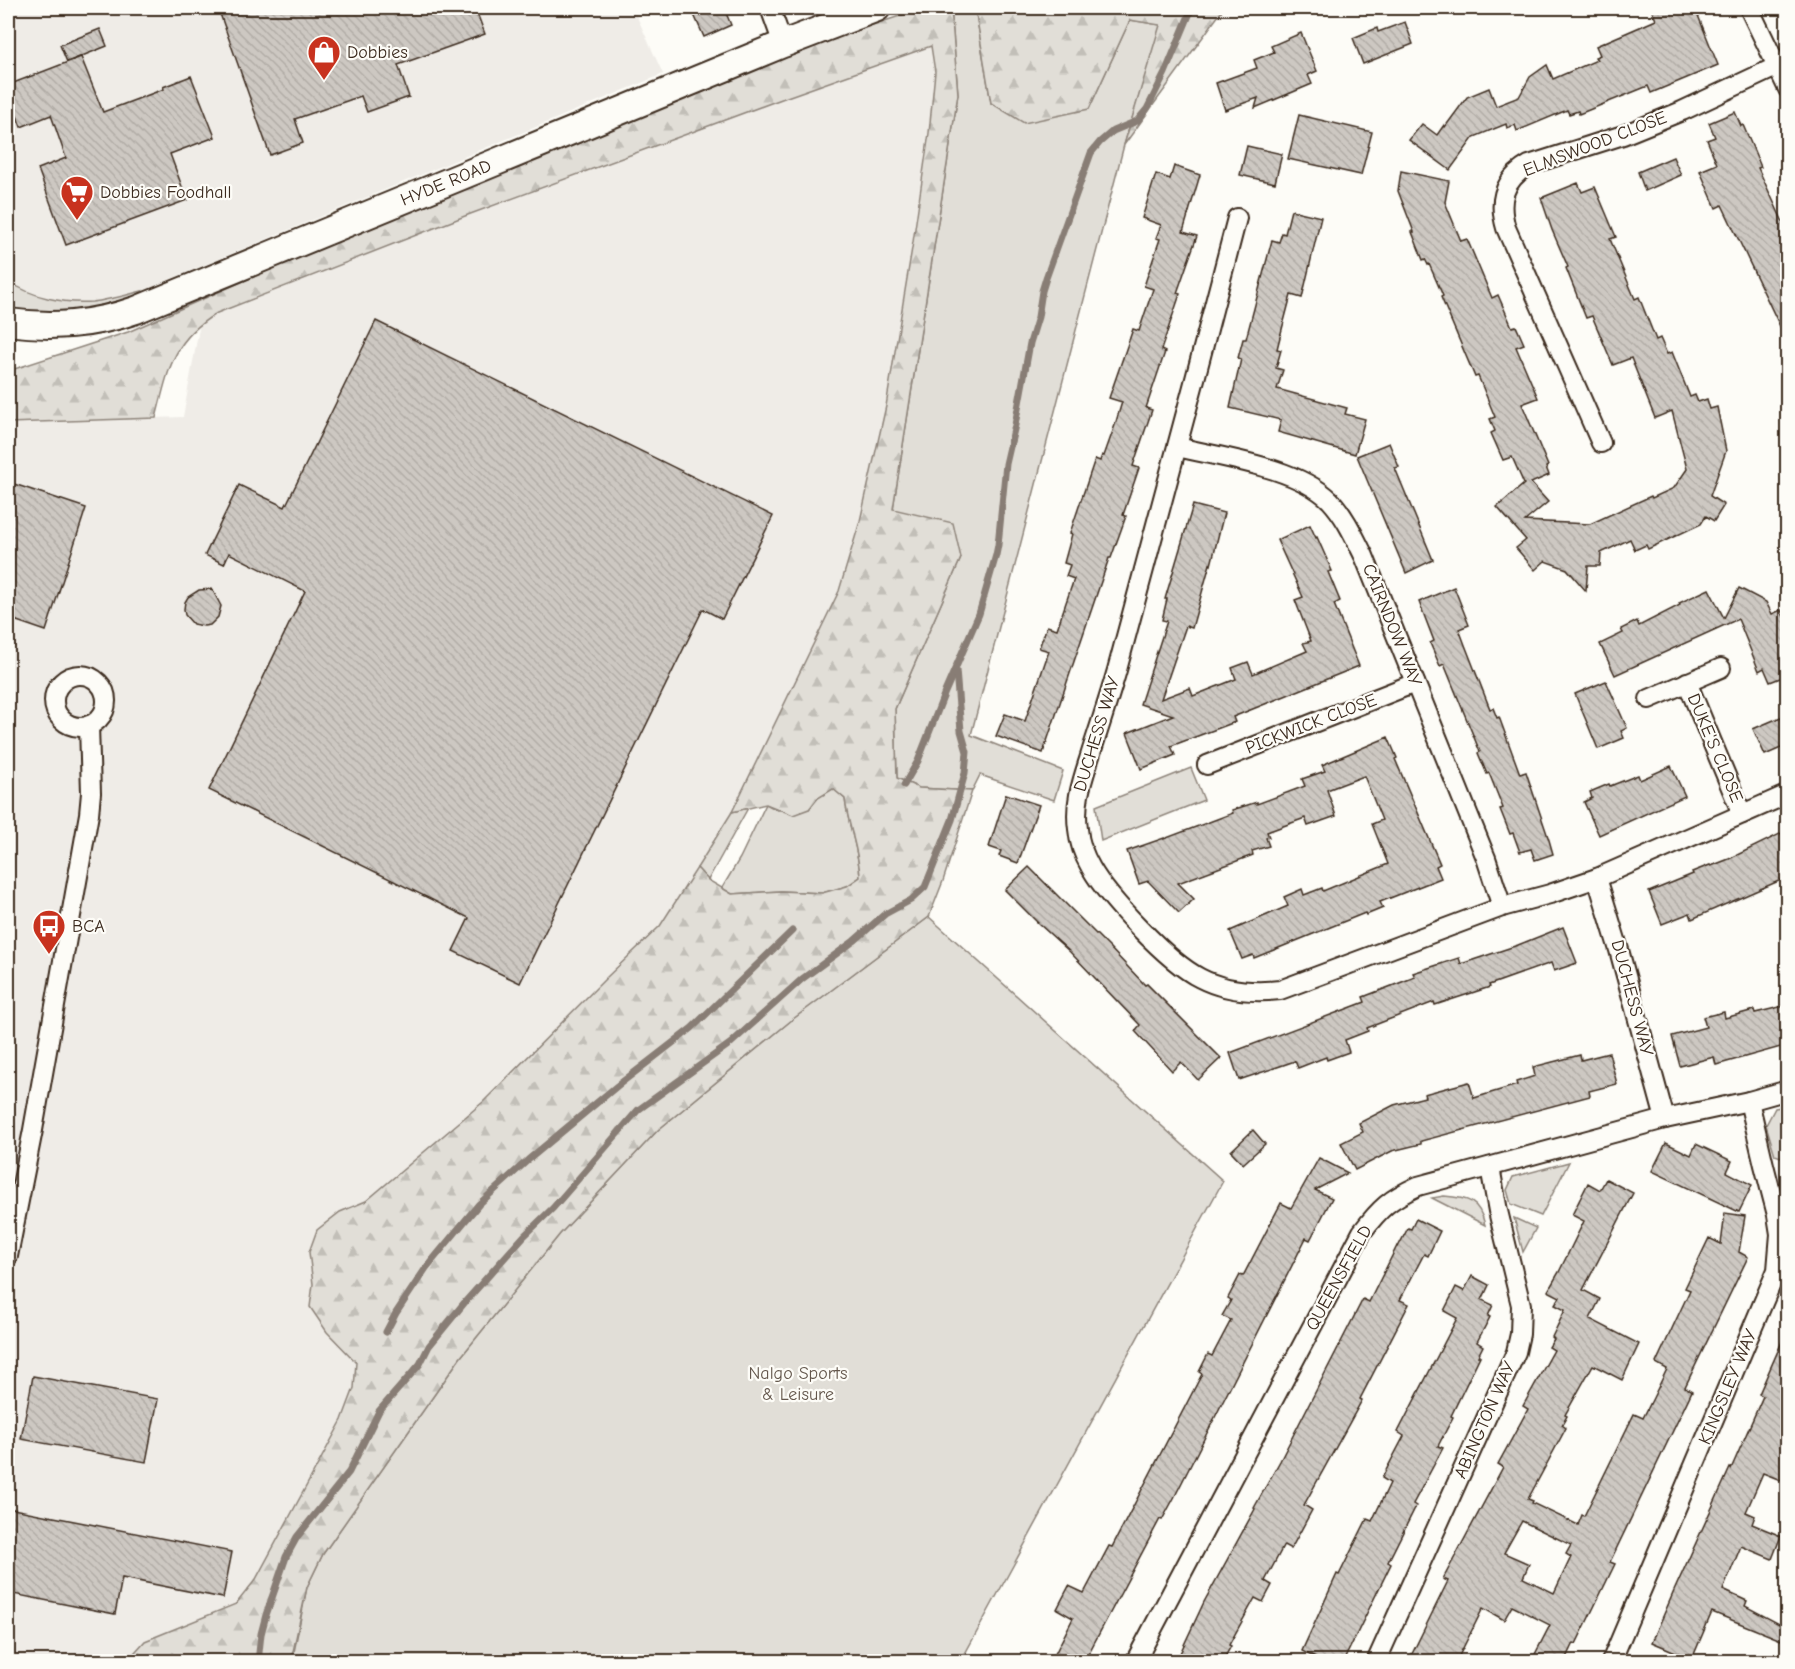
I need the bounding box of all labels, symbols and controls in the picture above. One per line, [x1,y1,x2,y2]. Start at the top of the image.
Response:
shop icon: Dobbies [306,34,342,81]
place label: Dobbies [347,42,408,63]
street label: ELMSWOOD CLOSE [1520,107,1670,181]
street label: HYDE ROAD [398,155,494,211]
supermarket icon: Dobbies Foodhall [59,174,95,221]
place label: Dobbies Foodhall [100,182,231,203]
street label: CAIRNDOW WAY [1358,561,1426,689]
street label: DUCHESS WAY [1070,674,1125,794]
street label: PICKWICK CLOSE [1242,689,1380,759]
street label: DUKE'S CLOSE [1683,690,1747,806]
bus stop icon: BCA [31,908,67,955]
place label: BCA [72,916,105,937]
street label: DUCHESS WAY [1606,938,1658,1059]
street label: QUEENSFIELD [1301,1222,1377,1334]
street label: KINGSLEY WAY [1694,1326,1762,1448]
street label: ABINGTON WAY [1450,1358,1520,1482]
park label: Nalgo Sports & Leisure [749,1363,847,1405]

